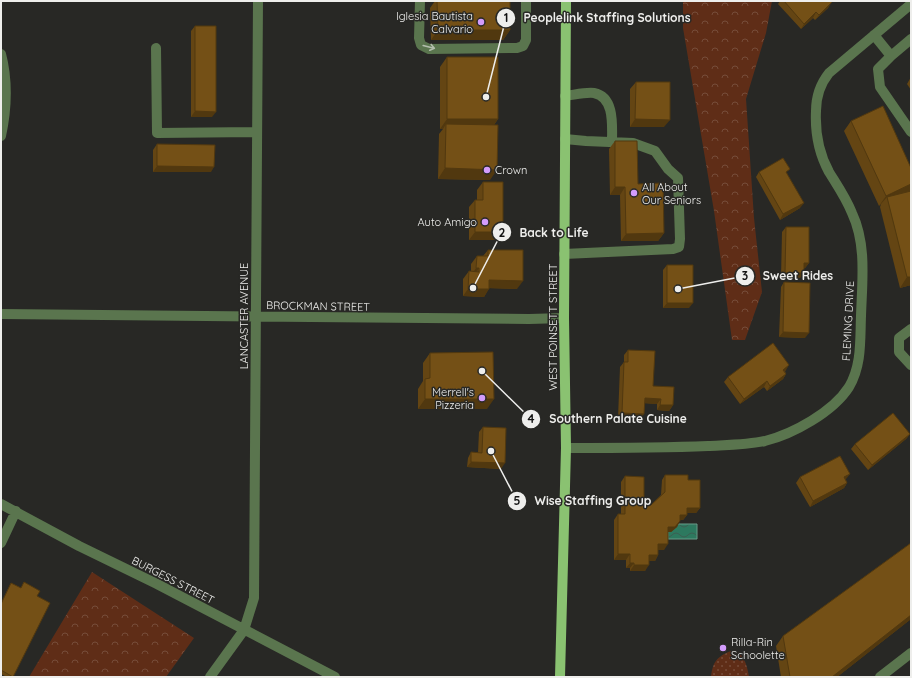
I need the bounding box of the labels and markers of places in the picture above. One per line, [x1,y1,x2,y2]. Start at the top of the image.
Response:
callout: Peoplelink Staffing Solutions [496,6,699,30]
place label: Iglesia Bautista Calvario [396,9,473,36]
marker: Iglesia Bautista Calvario [476,17,486,27]
place label: Crown [495,163,527,177]
marker: Crown [482,165,492,175]
place label: All About Our Seniors [642,180,701,207]
marker: All About Our Seniors [629,188,639,198]
place label: Auto Amigo [418,215,477,229]
marker: Auto Amigo [480,217,490,227]
callout: Back to Life [492,220,597,244]
callout: Sweet Rides [735,264,841,288]
place label: Merrell's Pizzeria [432,385,474,412]
marker: Merrell's Pizzeria [477,393,487,403]
callout: Southern Palate Cuisine [521,407,694,431]
callout: Wise Staffing Group [507,489,659,513]
place label: Rilla-Rin Schoolette [731,635,785,662]
marker: Rilla-Rin Schoolette [718,643,728,653]

